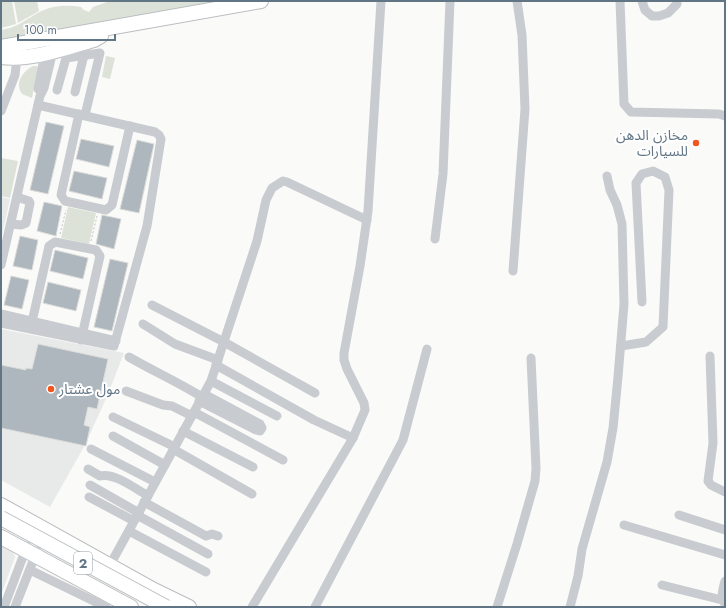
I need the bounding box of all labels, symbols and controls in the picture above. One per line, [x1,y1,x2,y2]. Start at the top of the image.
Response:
scale bar [18,16,115,42]
text: 100 m [24,21,57,39]
place label: مخازن الدهن للسيارات [616,125,688,161]
marker: مخازن الدهن للسيارات [691,138,701,148]
place label: مول عشتار [58,379,120,399]
marker: مول عشتار [46,384,56,394]
road number: 2 [74,552,92,574]

